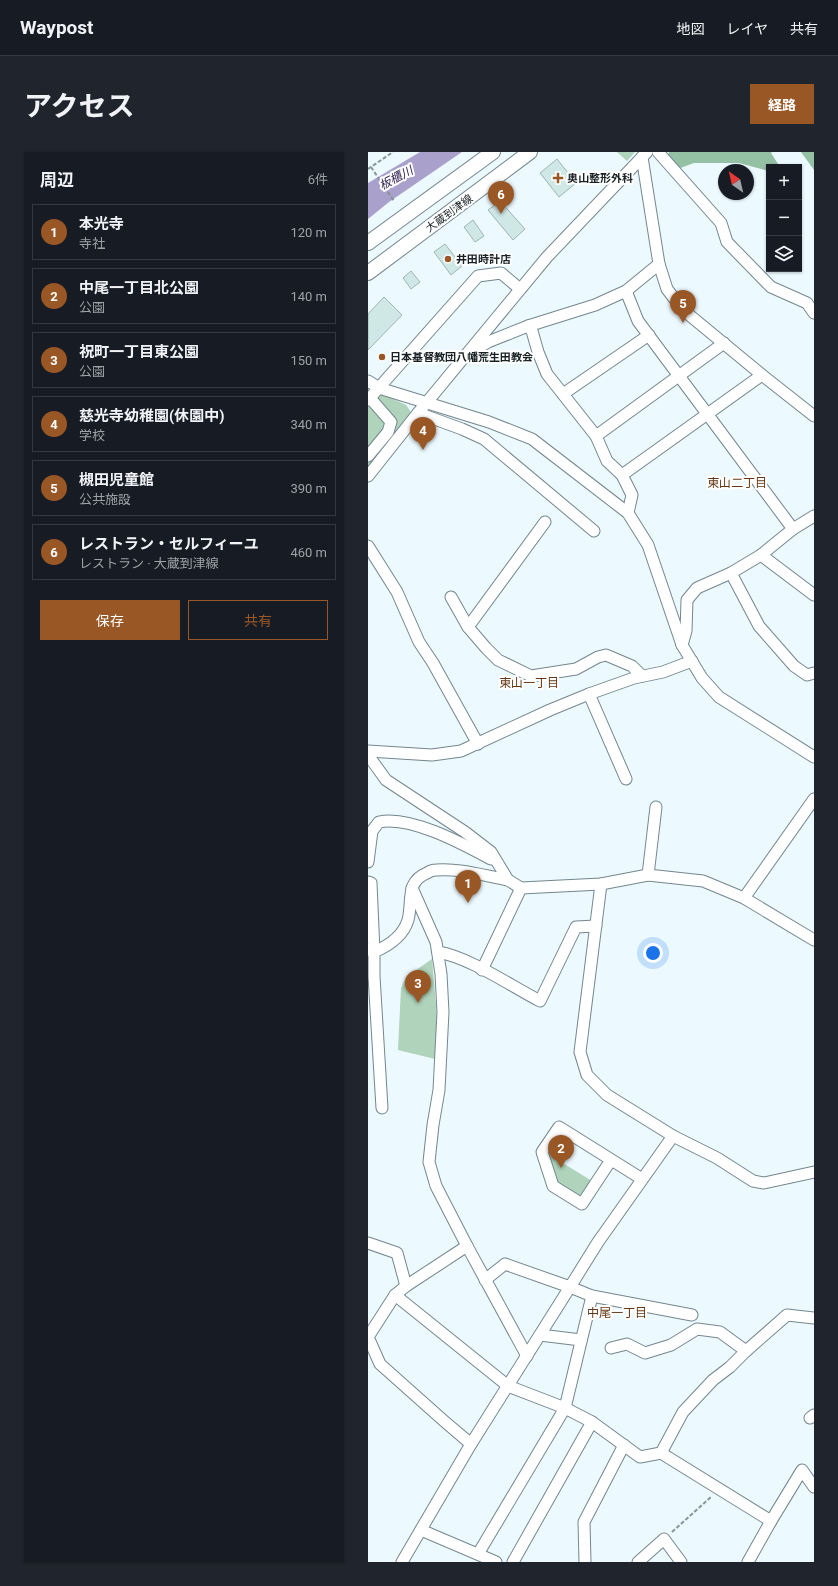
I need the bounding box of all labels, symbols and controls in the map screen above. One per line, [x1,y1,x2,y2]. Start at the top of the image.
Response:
text: Waypost [20,16,94,39]
text: 地図 [676,21,704,37]
text: レイヤ [726,21,768,37]
text: 共有 [790,21,818,37]
button: 経路 [750,84,814,124]
text: アクセス [24,90,135,123]
water label: 板櫃川 [377,162,417,193]
north arrow [718,164,754,200]
map controls [766,164,802,272]
button: + [766,164,802,200]
text: 周辺 [40,170,74,190]
text: 6件 [308,172,328,187]
marker: 奥山整形外科 [552,172,564,184]
place label: 奥山整形外科 [567,172,633,185]
pin: 6 [488,181,514,214]
street label: 大蔵到津線 [423,192,475,235]
button: − [766,200,802,236]
text: 本光寺 [79,215,124,233]
text: 1 [50,225,58,240]
text: 120 m [290,225,327,240]
text: 寺社 [79,236,105,251]
button: layers [766,236,802,272]
place label: 井田時計店 [456,253,511,266]
marker: 井田時計店 [443,254,453,264]
text: 中尾一丁目北公園 [79,279,199,297]
text: 2 [50,289,58,304]
text: 140 m [290,289,327,304]
pin: 5 [670,290,696,323]
text: 公園 [79,300,105,315]
text: 祝町一丁目東公園 [79,343,199,361]
place label: 日本基督教団八幡荒生田教会 [390,351,533,364]
marker: 日本基督教団八幡荒生田教会 [377,352,387,362]
text: 3 [50,353,58,368]
text: 150 m [290,353,327,368]
text: 公園 [79,364,105,379]
text: 慈光寺幼稚園(休園中) [79,407,225,425]
text: 4 [50,417,58,432]
text: 340 m [290,417,327,432]
pin: 4 [410,417,436,450]
text: 学校 [79,428,105,443]
text: 槻田児童館 [79,471,154,489]
district label: 東山二丁目 [707,476,767,490]
text: 5 [50,481,58,496]
text: 390 m [290,481,327,496]
text: 公共施設 [79,492,131,507]
text: レストラン・セルフィーユ [79,535,259,553]
text: 6 [50,545,58,560]
text: 460 m [290,545,327,560]
text: レストラン · 大蔵到津線 [79,556,219,571]
button: 保存 [40,600,180,640]
button: 共有 [188,600,328,640]
district label: 東山一丁目 [499,676,559,690]
pin: 1 [455,870,481,903]
your location [643,943,663,963]
pin: 3 [405,970,431,1003]
pin: 2 [548,1135,574,1168]
district label: 中尾一丁目 [587,1306,647,1320]

